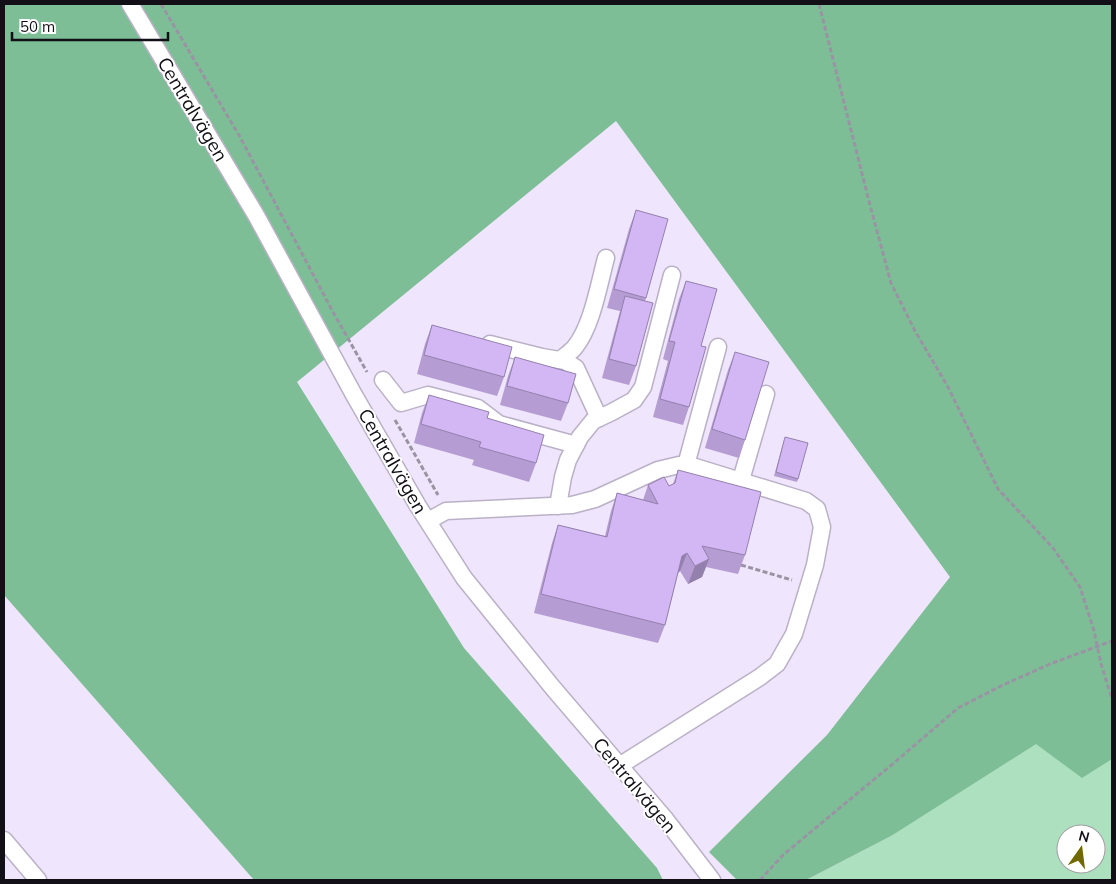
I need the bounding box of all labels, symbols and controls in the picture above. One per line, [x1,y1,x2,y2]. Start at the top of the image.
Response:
scale bar [12,10,169,42]
text: 50 m [20,17,55,36]
street label: Centralvägen [152,52,234,166]
street label: Centralvägen [353,404,433,518]
street label: Centralvägen [588,732,682,838]
north arrow [1056,824,1106,874]
text: N [1077,826,1091,846]

